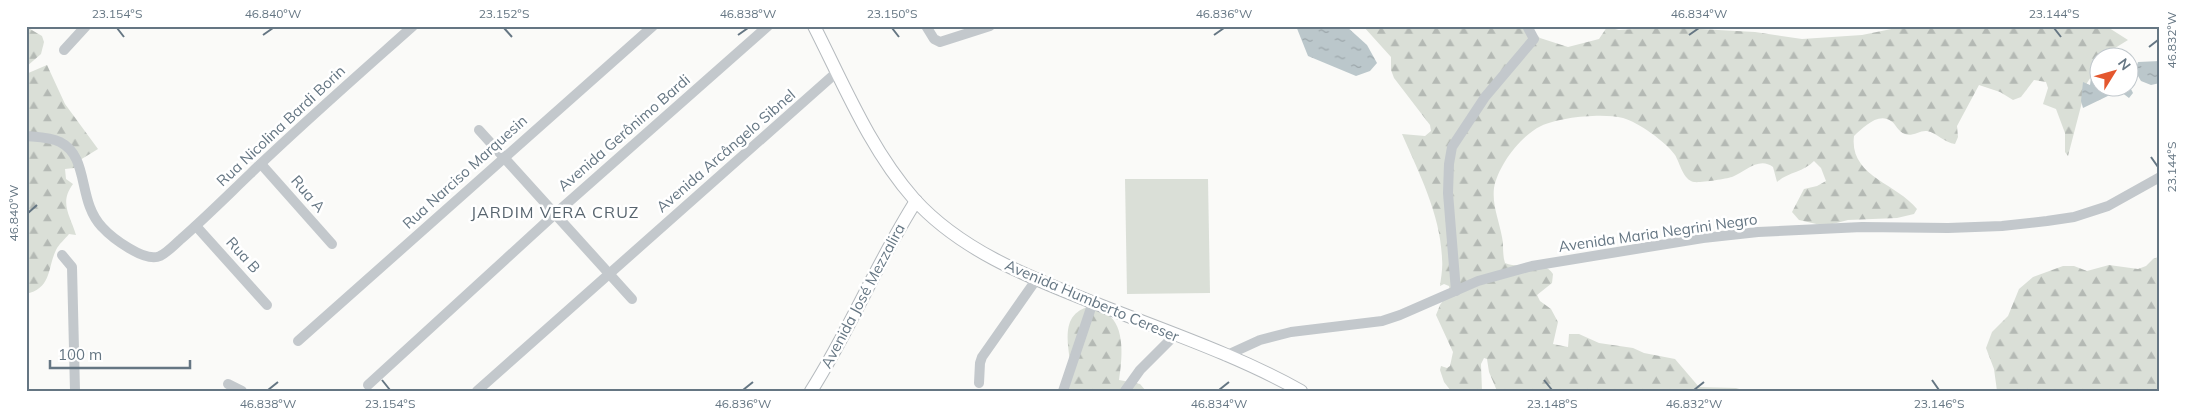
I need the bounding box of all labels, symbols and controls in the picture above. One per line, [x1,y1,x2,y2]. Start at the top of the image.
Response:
text: 23.154°S [92,6,142,21]
text: 46.840°W [245,6,301,21]
text: 23.152°S [479,6,529,21]
text: 46.838°W [720,6,776,21]
text: 23.150°S [867,6,917,21]
text: 46.836°W [1196,6,1252,21]
text: 46.834°W [1671,6,1727,21]
text: 23.144°S [2029,6,2079,21]
text: 46.832°W [2164,12,2179,68]
north arrow [2088,48,2138,98]
text: N [2114,55,2135,74]
street label: Rua Nicolina Bardi Borin [212,61,349,190]
street label: Avenida Gerônimo Bardi [554,70,694,195]
street label: Avenida Arcângelo Sibnel [652,85,799,216]
street label: Rua Narciso Marquesin [398,111,531,233]
text: 23.144°S [2164,142,2179,192]
street label: Rua A [287,171,330,216]
text: 46.840°W [6,185,21,241]
district label: JARDIM VERA CRUZ [471,202,639,222]
street label: Avenida Maria Negrini Negro [1557,209,1759,256]
street label: Avenida José Mezzalira [816,220,909,371]
street label: Rua B [222,233,265,277]
street label: Avenida Humberto Cereser [1002,255,1183,346]
scale bar [50,337,190,369]
text: 100 m [58,345,102,364]
text: 46.838°W [240,396,296,411]
text: 23.154°S [365,396,415,411]
text: 46.836°W [715,396,771,411]
text: 46.834°W [1191,396,1247,411]
text: 23.148°S [1527,396,1577,411]
text: 46.832°W [1666,396,1722,411]
text: 23.146°S [1914,396,1964,411]

